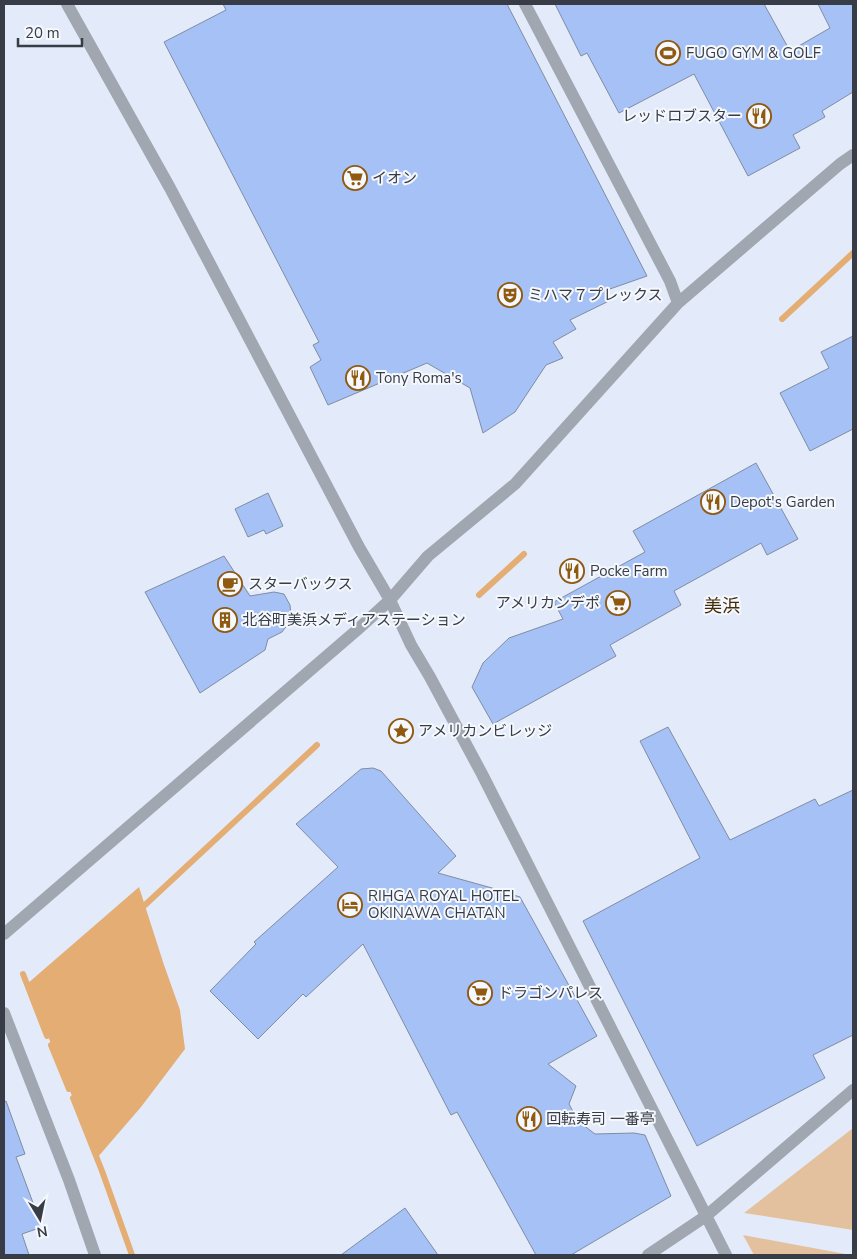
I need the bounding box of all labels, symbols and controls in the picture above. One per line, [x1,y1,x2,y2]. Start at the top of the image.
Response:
scale bar [18,15,81,47]
text: 20 m [25,23,60,43]
sports icon: FUGO GYM & GOLF [655,40,681,66]
place label: FUGO GYM & GOLF [686,43,821,63]
restaurant icon: レッドロブスター [746,103,772,129]
place label: レッドロブスター [622,106,742,126]
supermarket icon: イオン [342,165,368,191]
place label: イオン [372,168,417,188]
theatre icon: ミハマ７プレックス [497,282,523,308]
place label: ミハマ７プレックス [528,285,663,305]
restaurant icon: Tony Roma's [345,365,371,391]
place label: Tony Roma's [376,368,462,388]
restaurant icon: Depot's Garden [700,489,726,515]
place label: Depot's Garden [730,492,835,512]
restaurant icon: Pocke Farm [559,558,585,584]
place label: Pocke Farm [590,561,668,581]
cafe icon: スターバックス [217,571,243,597]
place label: スターバックス [248,574,352,594]
supermarket icon: アメリカンデポ [605,590,631,616]
place label: アメリカンデポ [496,593,600,613]
district label: 美浜 [704,594,740,618]
building icon: 北谷町美浜メディアステーション [212,607,238,633]
place label: 北谷町美浜メディアステーション [242,610,466,630]
place icon: アメリカンビレッジ [388,718,414,744]
place label: アメリカンビレッジ [418,721,552,741]
place label: RIHGA ROYAL HOTEL OKINAWA CHATAN [368,886,519,923]
hotel icon: RIHGA ROYAL HOTEL OKINAWA CHATAN [337,892,363,918]
supermarket icon: ドラゴンパレス [467,980,493,1006]
place label: ドラゴンパレス [498,983,603,1003]
restaurant icon: 回転寿司 一番亭 [516,1106,542,1132]
place label: 回転寿司 一番亭 [546,1109,655,1129]
north arrow [15,1194,65,1244]
text: N [35,1221,49,1242]

